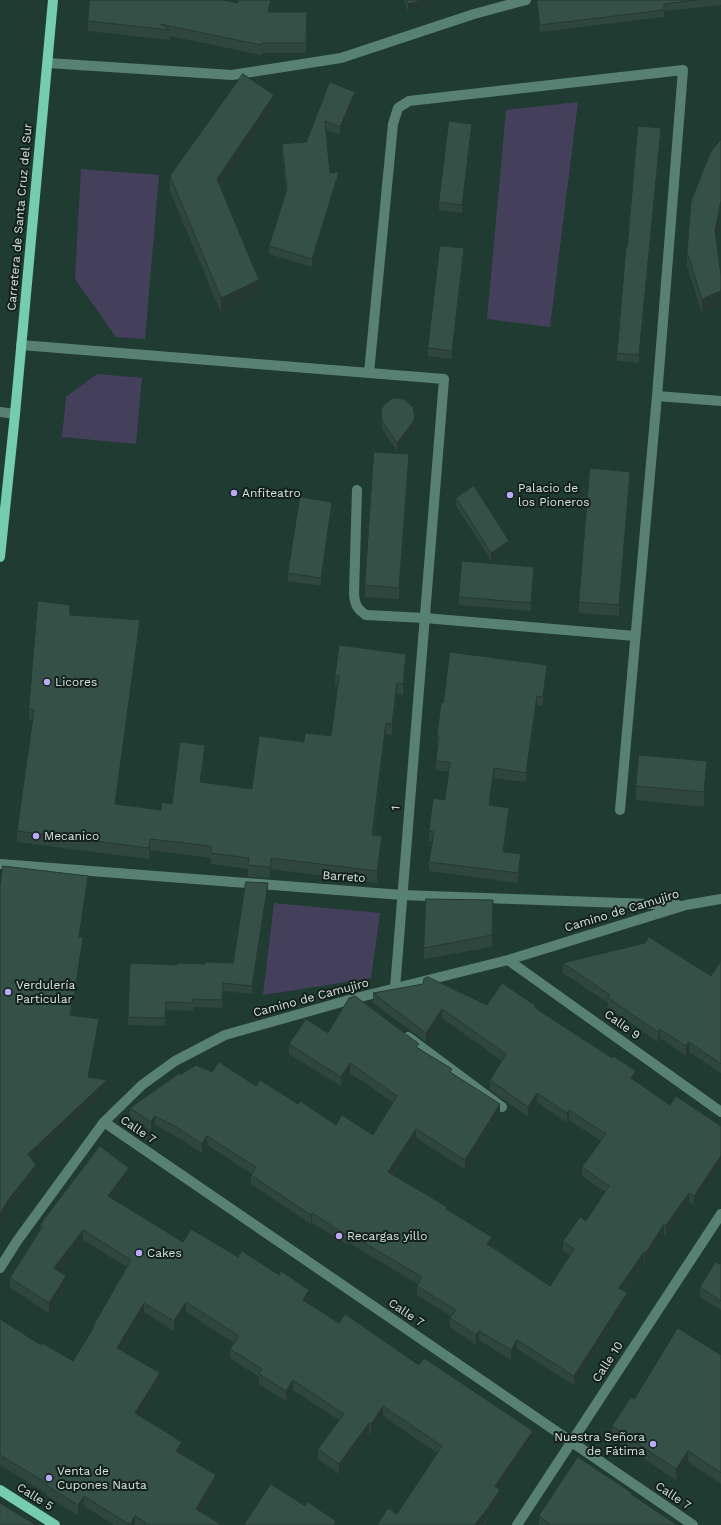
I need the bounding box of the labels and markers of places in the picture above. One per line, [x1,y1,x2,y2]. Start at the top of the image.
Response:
place label: Palacio de los Pioneros [518,481,590,509]
place label: Anfiteatro [242,486,301,500]
marker: Anfiteatro [229,488,239,498]
marker: Palacio de los Pioneros [505,490,515,500]
place label: Licores [55,675,97,689]
marker: Licores [42,677,52,687]
place label: Mecanico [44,829,99,843]
marker: Mecanico [31,831,41,841]
place label: Verdulería Particular [16,978,75,1006]
marker: Verdulería Particular [3,987,13,997]
place label: Recargas yillo [347,1229,427,1243]
marker: Recargas yillo [334,1231,344,1241]
place label: Cakes [147,1246,182,1260]
marker: Cakes [134,1248,144,1258]
place label: Nuestra Señora de Fátima [554,1430,645,1458]
marker: Nuestra Señora de Fátima [648,1439,658,1449]
place label: Venta de Cupones Nauta [57,1464,147,1492]
marker: Venta de Cupones Nauta [44,1473,54,1483]

